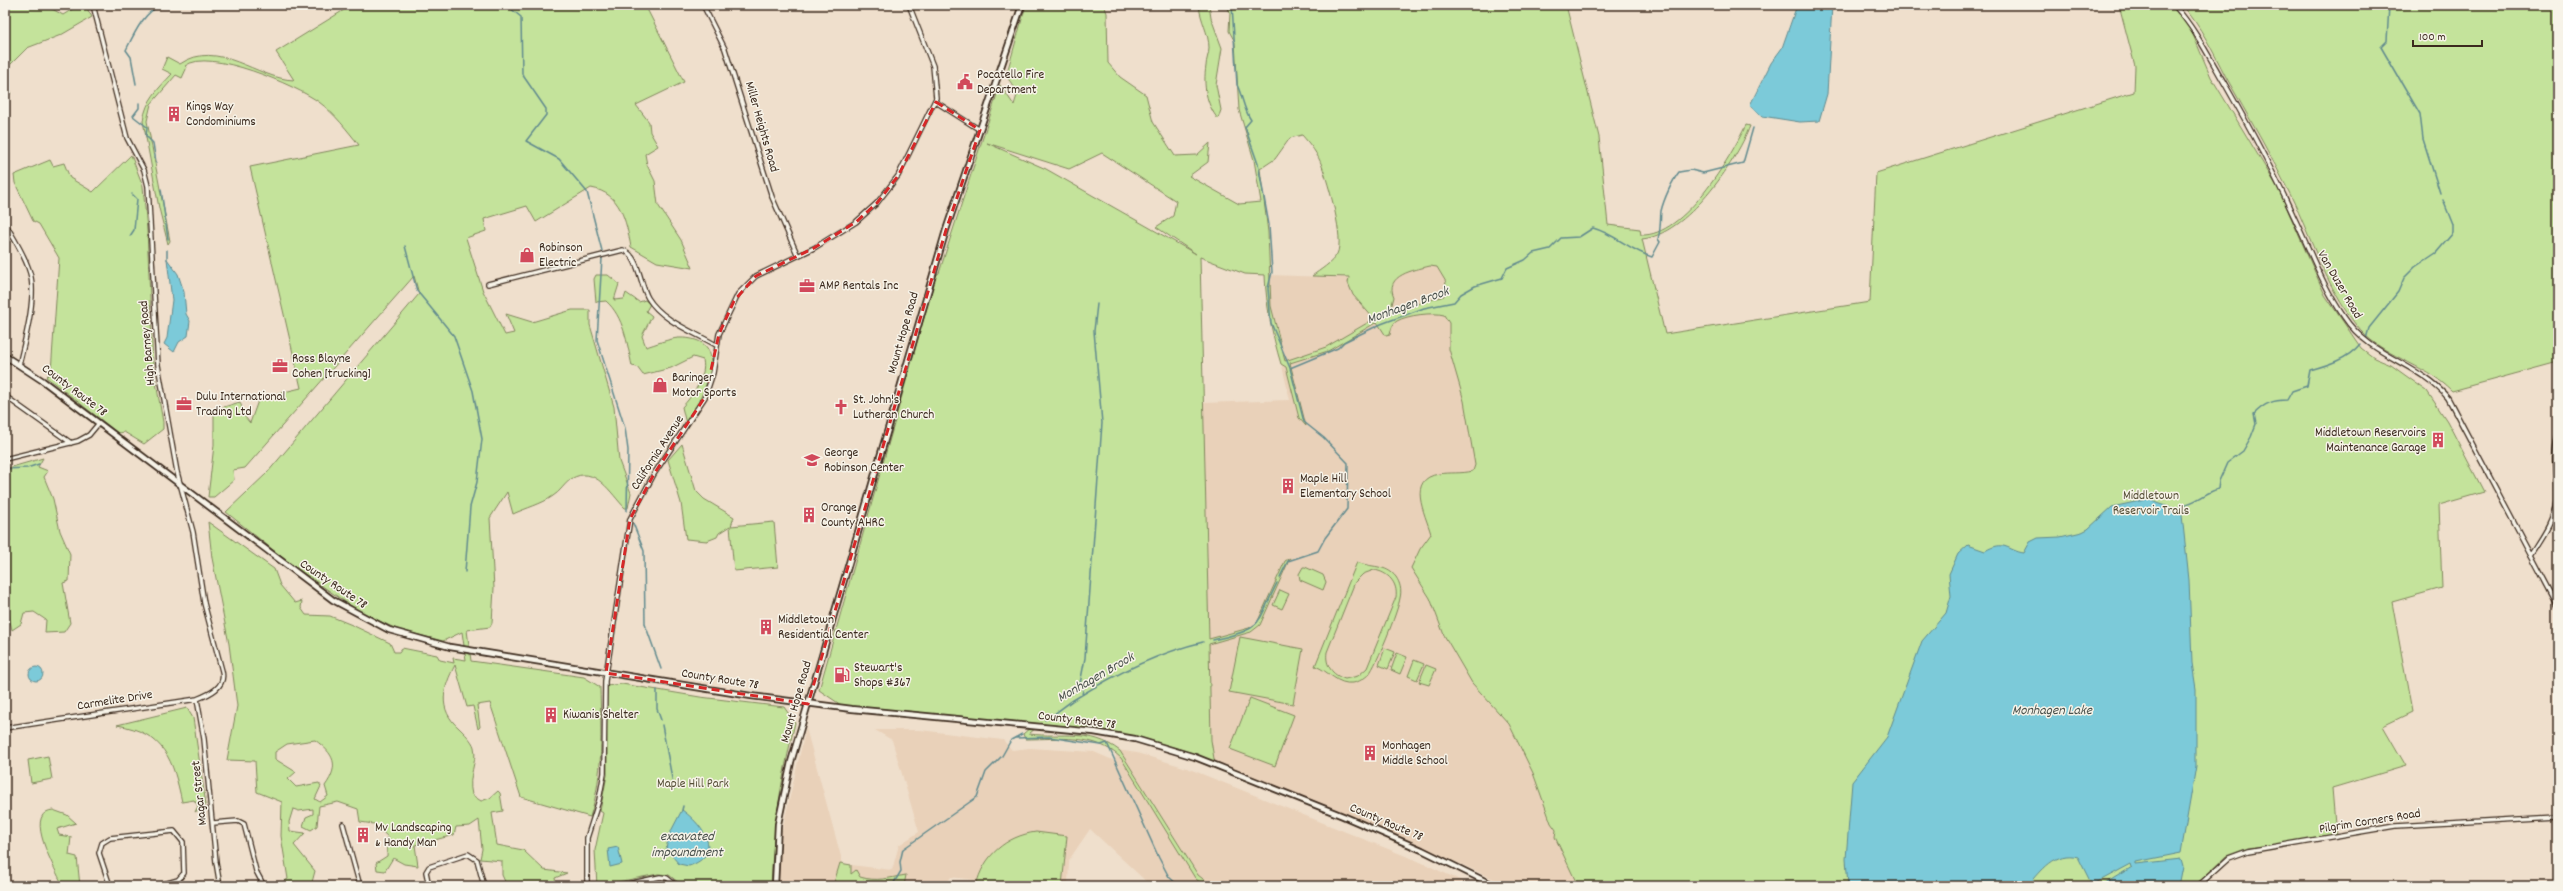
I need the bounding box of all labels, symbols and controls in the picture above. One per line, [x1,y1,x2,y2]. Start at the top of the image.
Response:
scale bar [2413,22,2482,48]
text: 100 m [2419,29,2446,46]
place label: Pocatello Fire Department [977,66,1044,100]
public building icon: Pocatello Fire Department [956,73,974,91]
street label: Miller Heights Road [739,79,783,175]
place label: Kings Way Condominiums [186,98,256,132]
building icon: Kings Way Condominiums [165,105,183,123]
place label: Robinson Electric [539,239,582,273]
shop icon: Robinson Electric [518,246,536,264]
street label: Van Duzer Road [2312,247,2366,323]
office icon: AMP Rentals Inc [798,277,816,295]
place label: AMP Rentals Inc [819,277,898,296]
water label: Monhagen Brook [1364,281,1453,330]
street label: Mount Hope Road [883,290,925,376]
street label: High Barney Road [135,300,161,386]
place label: Ross Blayne Cohen [trucking] [292,350,371,384]
office icon: Ross Blayne Cohen [trucking] [271,357,289,375]
street label: County Route 78 [37,360,111,422]
place label: Baringer Motor Sports [672,369,736,403]
shop icon: Baringer Motor Sports [651,376,669,394]
place label: Dulu International Trading Ltd [196,388,286,422]
place label: St. John's Lutheran Church [853,391,934,425]
office icon: Dulu International Trading Ltd [175,395,193,413]
church icon: St. John's Lutheran Church [832,398,850,416]
street label: California Avenue [627,411,690,494]
place label: Middletown Reservoirs Maintenance Garage [2315,424,2426,458]
building icon: Middletown Reservoirs Maintenance Garage [2429,431,2447,449]
place label: George Robinson Center [824,444,904,478]
school or university icon: George Robinson Center [803,451,821,469]
place label: Maple Hill Elementary School [1300,470,1391,504]
building icon: Maple Hill Elementary School [1279,477,1297,495]
park label: Middletown Reservoir Trails [2113,487,2189,521]
place label: Orange County AHRC [821,499,885,533]
building icon: Orange County AHRC [800,506,818,524]
street label: County Route 78 [295,555,371,615]
place label: Middletown Residential Center [778,611,869,645]
building icon: Middletown Residential Center [757,618,775,636]
water label: Monhagen Brook [1054,647,1139,708]
street label: Mount Hope Road [776,659,818,745]
place label: Stewart's Shops #367 [854,659,911,693]
street label: County Route 78 [680,664,760,696]
fuel station icon: Stewart's Shops #367 [833,666,851,684]
street label: Carmelite Drive [76,686,154,716]
water label: Monhagen Lake [2012,701,2093,721]
building icon: Kiwanis Shelter [542,706,560,724]
place label: Kiwanis Shelter [563,706,639,725]
street label: County Route 78 [1037,707,1117,735]
place label: Monhagen Middle School [1382,737,1448,771]
building icon: Monhagen Middle School [1361,744,1379,762]
street label: Magar Street [187,760,213,826]
park label: Maple Hill Park [657,775,729,794]
street label: County Route 78 [1346,799,1426,847]
street label: Pilgrim Corners Road [2318,805,2422,839]
place label: Mv Landscaping & Handy Man [375,819,452,853]
building icon: Mv Landscaping & Handy Man [354,826,372,844]
water label: excavated impoundment [651,827,725,863]

